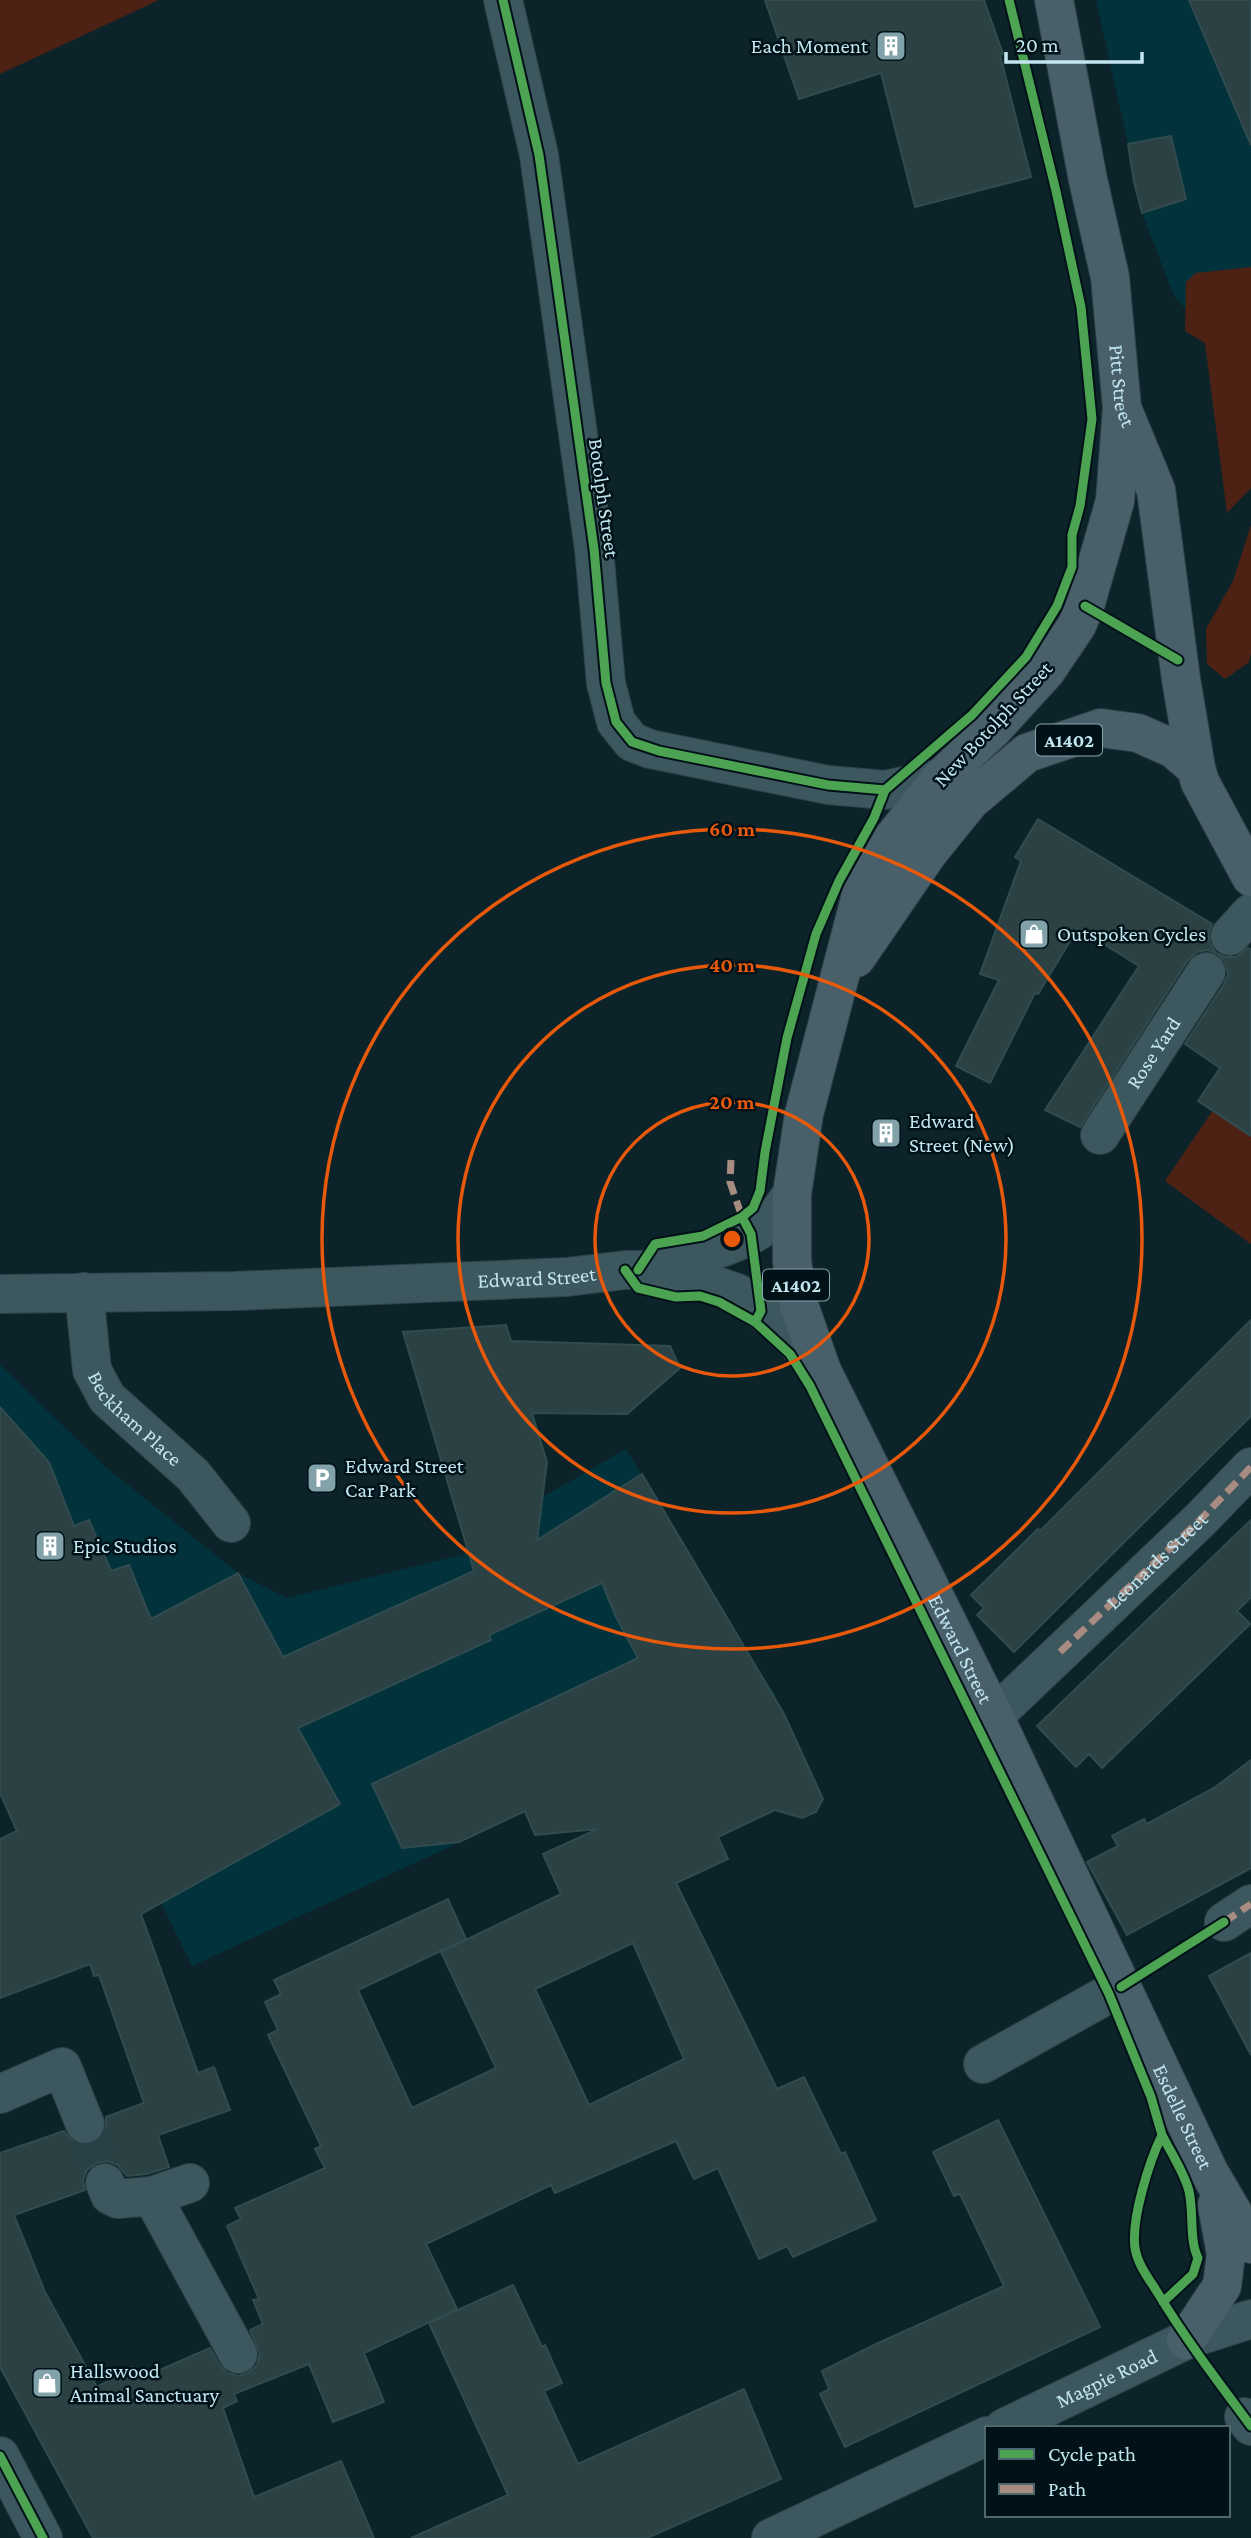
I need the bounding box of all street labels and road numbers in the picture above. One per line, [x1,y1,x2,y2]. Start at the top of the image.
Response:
street label: Pitt Street [1104,343,1141,431]
street label: Botolph Street [584,437,624,560]
street label: New Botolph Street [929,656,1058,792]
road number: A1402 [1036,724,1102,755]
street label: Rose Yard [1121,1012,1186,1093]
street label: Edward Street [477,1261,598,1293]
road number: A1402 [763,1270,829,1301]
street label: Beckham Place [83,1367,187,1471]
street label: Leonards Street [1101,1507,1213,1614]
street label: Edward Street [923,1590,998,1708]
street label: Esdelle Street [1148,2060,1218,2174]
street label: Magpie Road [1052,2344,1161,2413]

